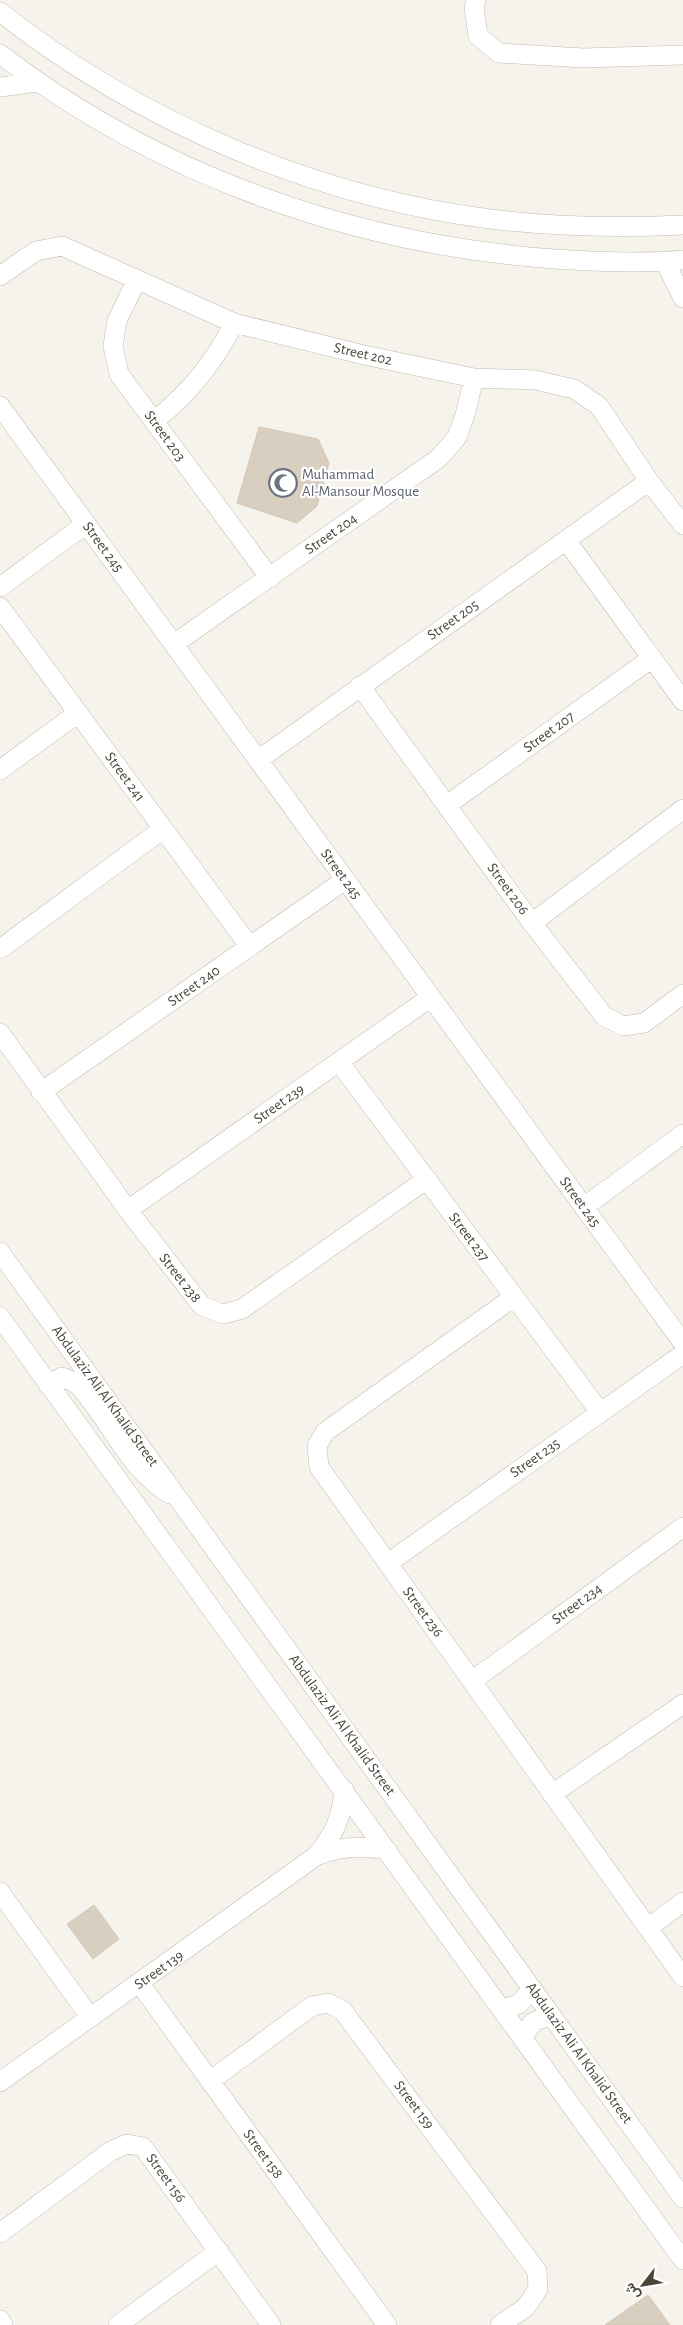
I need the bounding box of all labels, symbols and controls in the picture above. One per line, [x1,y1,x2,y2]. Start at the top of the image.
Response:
street label: Street 202 [332,340,394,368]
street label: Street 203 [142,408,188,464]
place label: Muhammad Al-Mansour Mosque [302,467,419,499]
mosque icon: Muhammad Al-Mansour Mosque [268,468,298,498]
street label: Street 204 [302,511,360,557]
street label: Street 245 [80,519,126,575]
street label: Street 205 [425,597,481,643]
street label: Street 207 [521,709,577,755]
street label: Street 241 [102,750,148,804]
street label: Street 245 [318,846,364,902]
street label: Street 206 [484,860,532,918]
street label: Street 240 [165,963,223,1009]
street label: Street 239 [251,1081,307,1127]
street label: Street 245 [557,1174,603,1230]
street label: Street 237 [446,1210,492,1264]
street label: Street 238 [156,1251,204,1305]
street label: Abdulaziz Ali Al Khalid Street [49,1323,161,1469]
street label: Street 235 [507,1435,563,1481]
street label: Street 234 [549,1581,605,1627]
street label: Street 236 [400,1584,446,1640]
street label: Abdulaziz Ali Al Khalid Street [286,1652,398,1798]
street label: Street 139 [132,1948,186,1992]
street label: Abdulaziz Ali Al Khalid Street [523,1980,635,2126]
street label: Street 159 [391,2078,437,2132]
street label: Street 158 [240,2127,286,2181]
street label: Street 156 [143,2151,189,2205]
north arrow [618,2260,668,2310]
text: ش [622,2280,644,2302]

